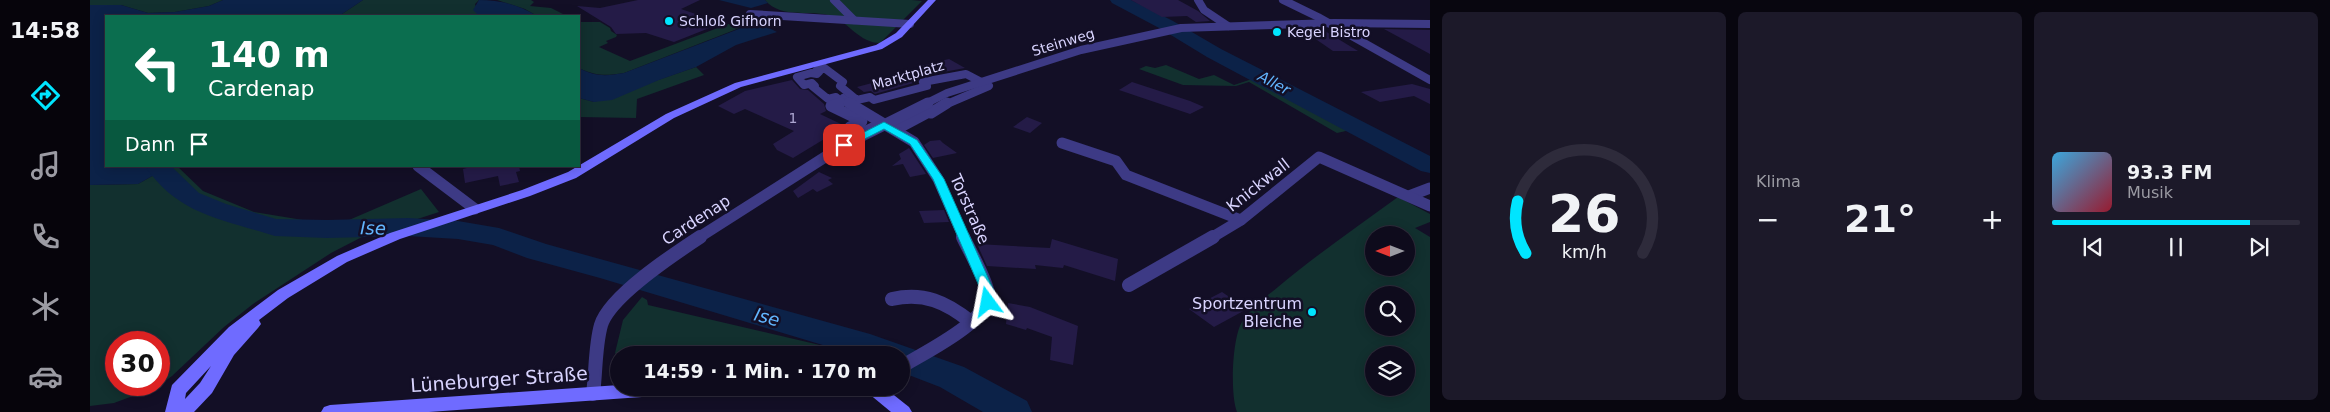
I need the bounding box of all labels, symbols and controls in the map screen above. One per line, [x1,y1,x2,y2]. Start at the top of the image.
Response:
place label: Schloß Gifhorn [679,13,782,29]
marker: Schloß Gifhorn [663,15,675,27]
text: 14:58 [10,18,80,43]
place label: Kegel Bistro [1287,24,1370,40]
street label: Steinweg [1030,25,1096,59]
marker: Kegel Bistro [1271,26,1283,38]
icon: left [125,35,190,100]
text: 140 m [208,35,330,75]
street label: Marktplatz [870,57,946,93]
water label: Aller [1254,67,1294,99]
text: Cardenap [208,76,314,101]
icon: directions [28,78,63,113]
house number: 1 [789,110,797,126]
pin [823,124,865,166]
icon: arrive [185,130,213,158]
icon: arrive [830,131,858,159]
text: Dann [125,133,175,155]
icon: music [28,148,63,183]
street label: Knickwall [1223,154,1293,216]
text: 93.3 FM [2127,161,2212,183]
street label: Torstraße [946,170,994,247]
text: Klima [1756,172,1801,191]
text: Musik [2127,183,2173,202]
text: 26 [1548,184,1620,244]
street label: Cardenap [658,191,734,249]
text: 21° [1844,197,1916,241]
text: − [1756,203,1779,236]
text: + [1981,203,2004,236]
water label: Ise [360,217,386,239]
icon: phone [28,219,63,254]
north arrow [1365,226,1415,276]
map controls [1365,226,1415,396]
icon: previous [2079,233,2107,261]
icon: pause [2162,233,2190,261]
icon: next [2245,233,2273,261]
text: km/h [1561,241,1607,262]
position arrow [961,275,1013,327]
button: search [1365,286,1415,336]
icon: climate [28,289,63,324]
place label: Sportzentrum Bleiche [1192,294,1302,331]
water label: Ise [752,304,782,330]
marker: Sportzentrum Bleiche [1306,306,1318,318]
speed limit sign: 30 [105,331,170,396]
button: layers [1365,346,1415,396]
icon: car [28,359,63,394]
text: 14:59 · 1 Min. · 170 m [643,360,877,382]
street label: Lüneburger Straße [410,362,588,396]

